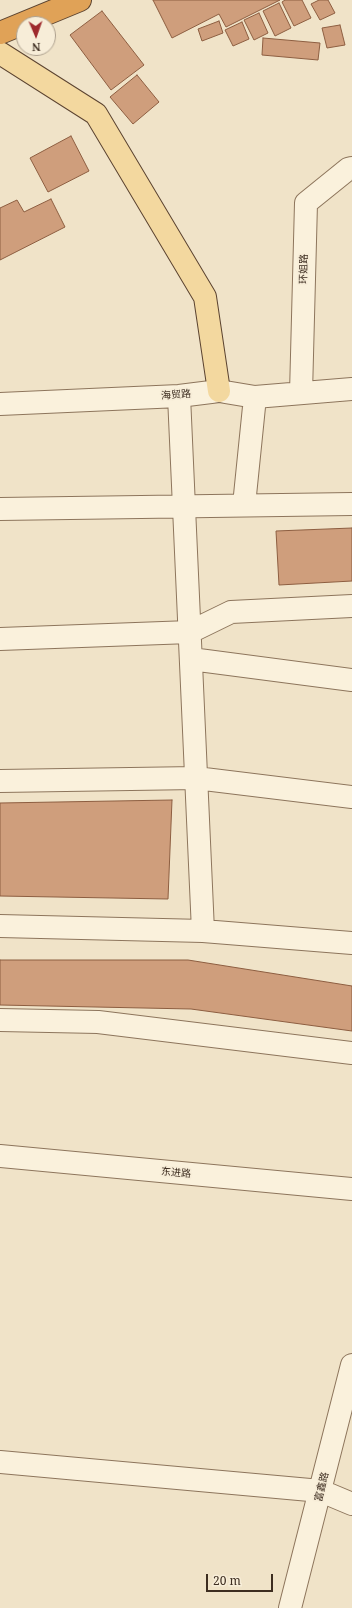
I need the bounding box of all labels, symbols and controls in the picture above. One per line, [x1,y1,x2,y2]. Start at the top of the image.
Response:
north arrow [16,16,56,56]
text: N [32,40,41,55]
street label: 环姐路 [298,254,310,284]
street label: 海贸路 [161,388,191,402]
street label: 东进路 [161,1166,191,1180]
street label: 富鑫路 [313,1471,331,1503]
scale bar [208,1566,275,1592]
text: 20 m [213,1572,241,1589]

